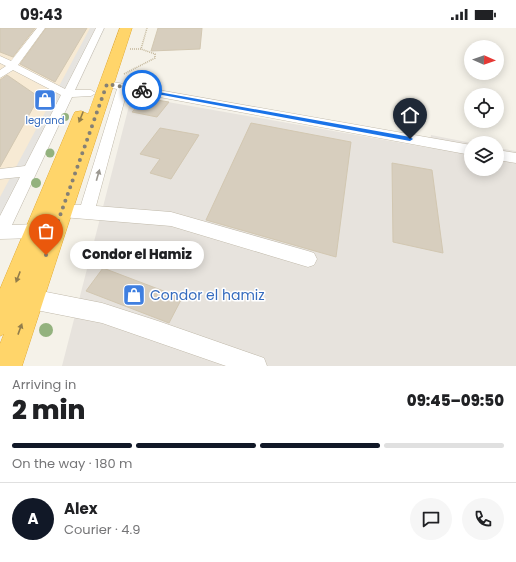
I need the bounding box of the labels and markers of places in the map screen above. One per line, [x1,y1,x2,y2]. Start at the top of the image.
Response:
shop icon: legrand [32,87,58,113]
pin [393,98,427,139]
place label: legrand [25,113,65,128]
pin [29,214,63,255]
callout: Condor el Hamiz [70,241,204,269]
shop icon: Condor el hamiz [121,282,147,308]
place label: Condor el hamiz [150,285,265,305]

